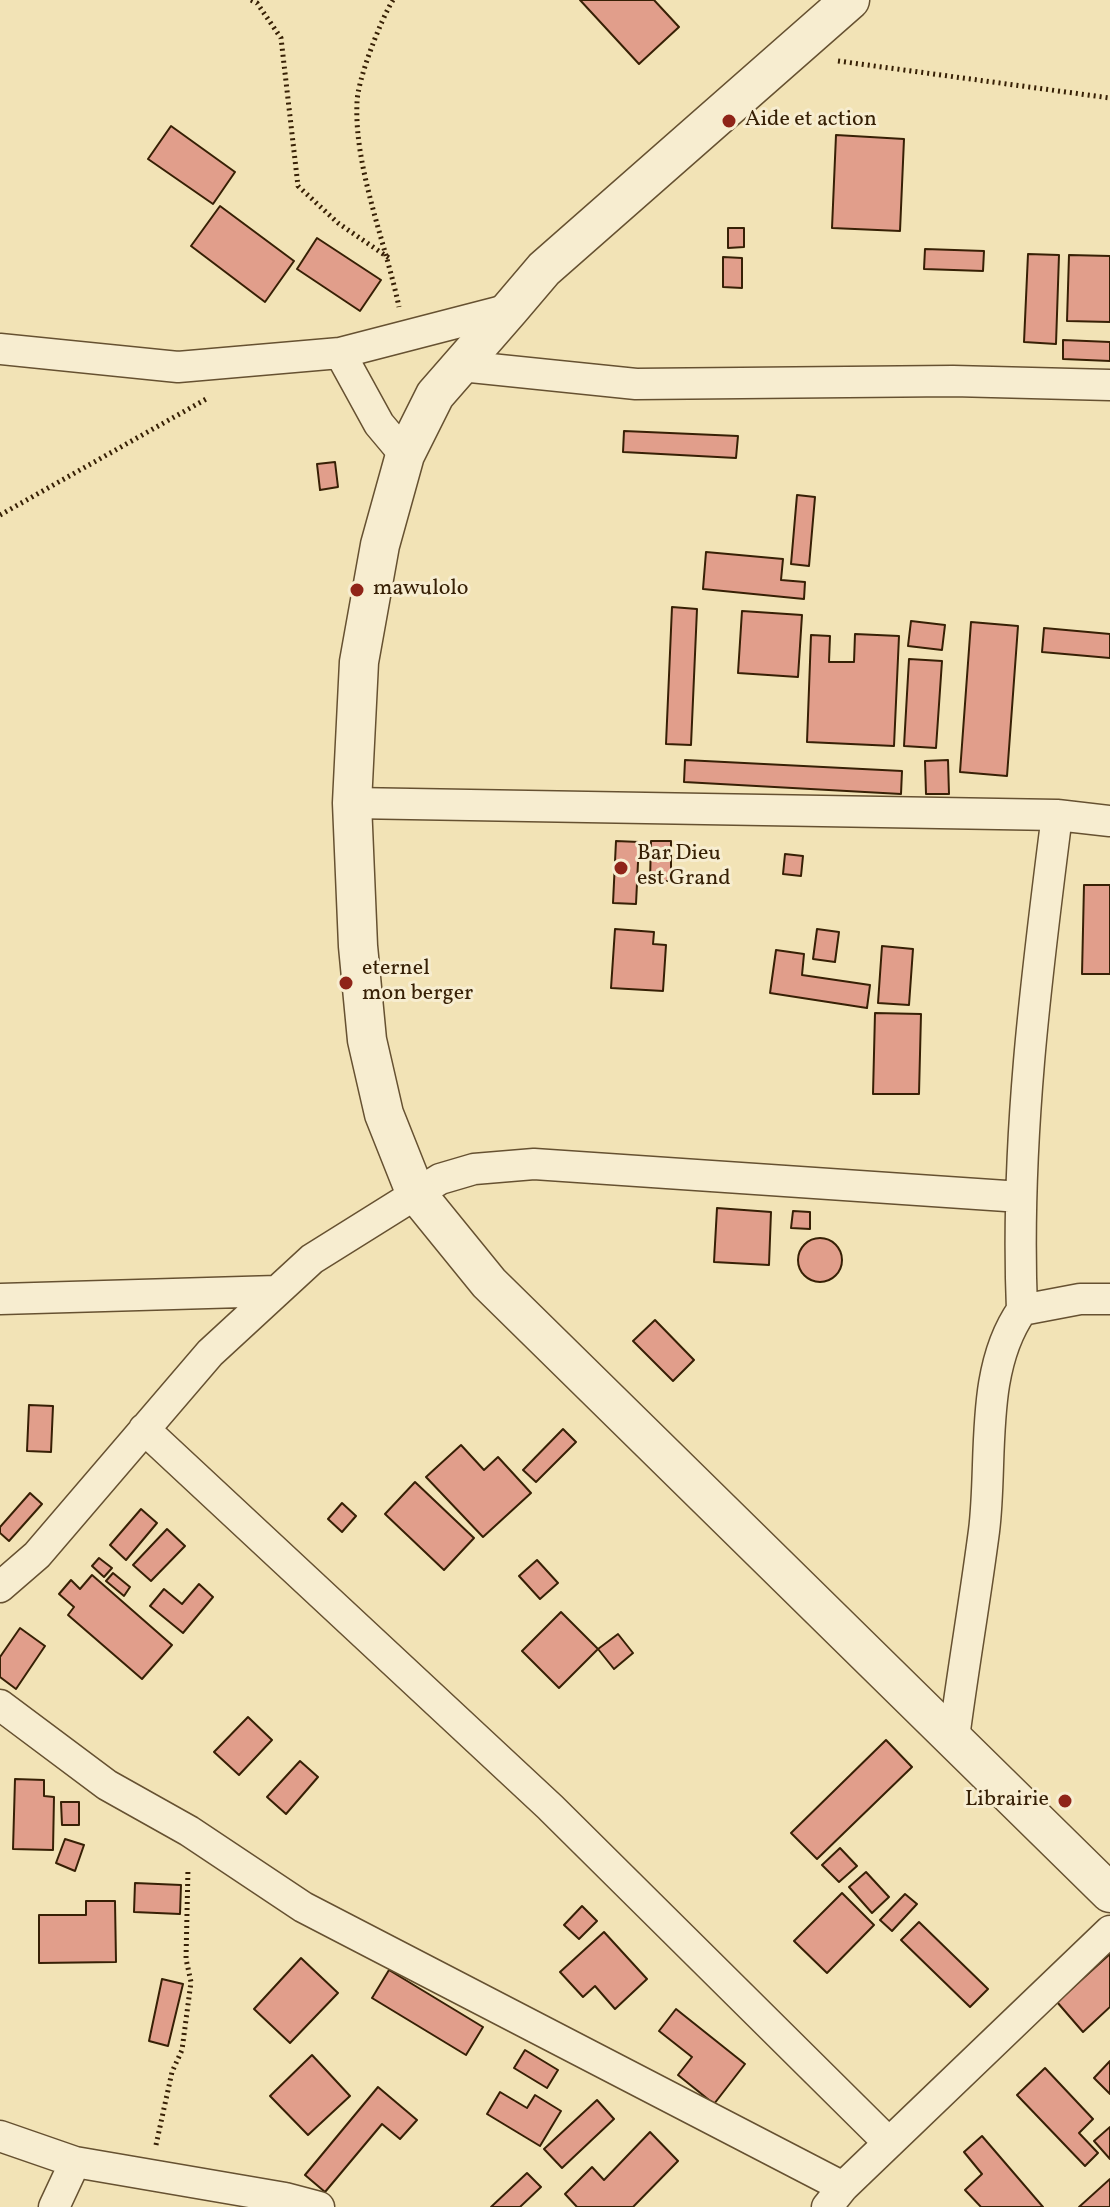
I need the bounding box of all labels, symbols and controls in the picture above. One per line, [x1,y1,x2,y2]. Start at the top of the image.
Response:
place label: Aide et action [745,108,877,134]
marker: Aide et action [720,112,738,130]
place label: mawulolo [373,577,469,603]
marker: mawulolo [348,581,366,599]
place label: Bar Dieu est Grand [637,842,731,894]
marker: Bar Dieu est Grand [612,859,630,877]
place label: eternel mon berger [362,957,473,1008]
marker: eternel mon berger [337,974,355,992]
place label: Librairie [965,1788,1049,1814]
marker: Librairie [1056,1792,1074,1810]

